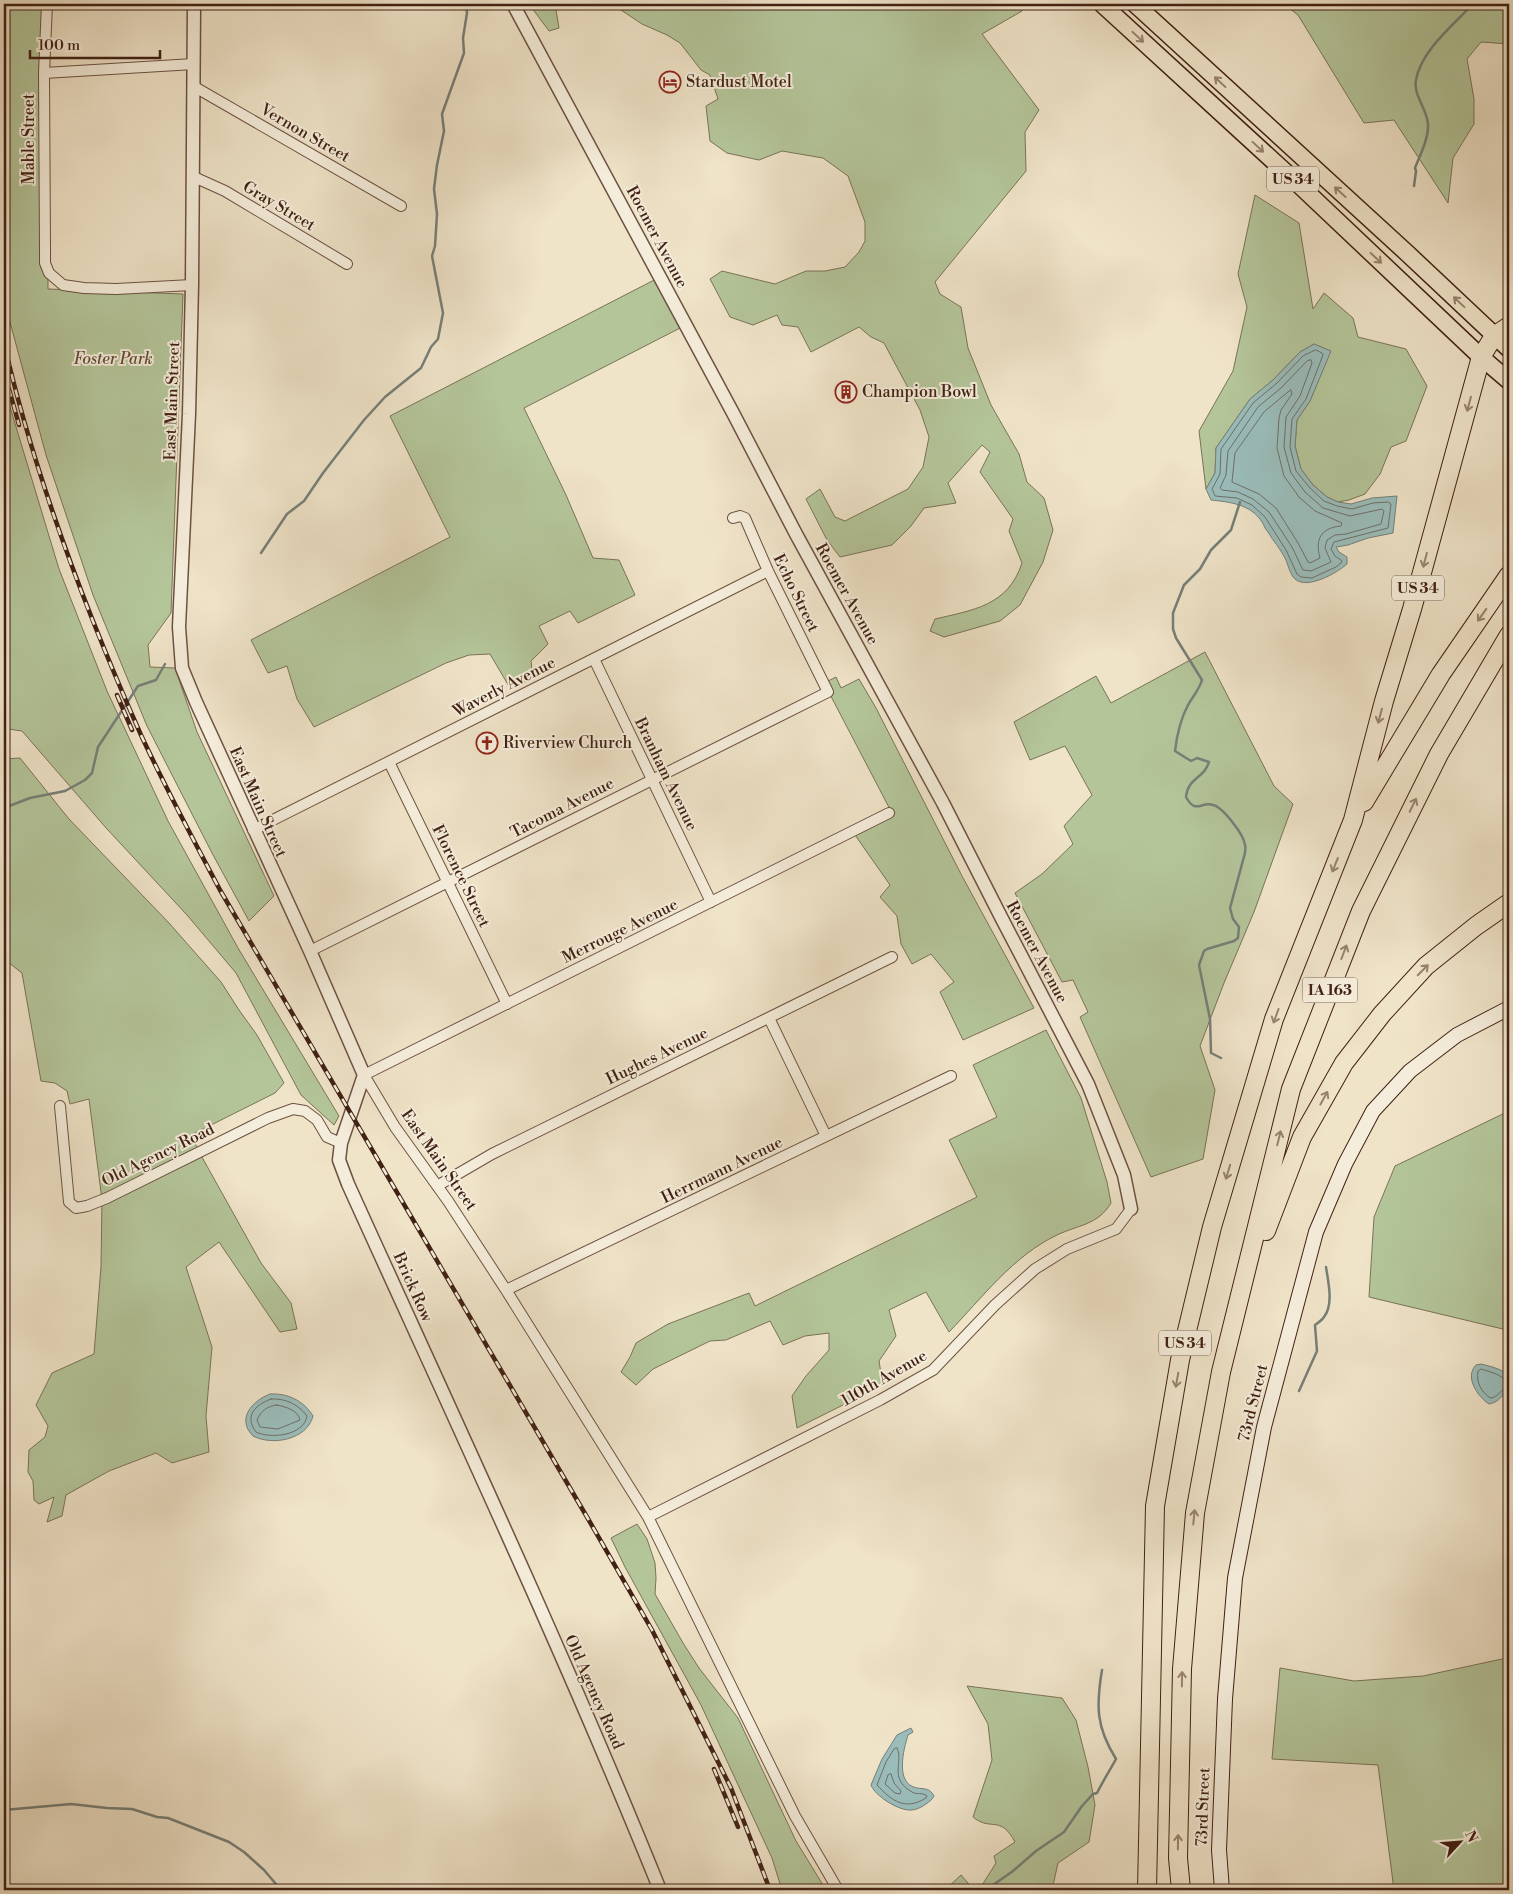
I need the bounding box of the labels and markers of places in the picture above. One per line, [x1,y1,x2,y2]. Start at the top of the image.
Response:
hotel icon: Stardust Motel [658,70,682,94]
place label: Stardust Motel [686,72,792,92]
building icon: Champion Bowl [834,380,858,404]
place label: Champion Bowl [862,382,977,402]
church icon: Riverview Church [475,731,499,755]
place label: Riverview Church [503,733,633,753]

